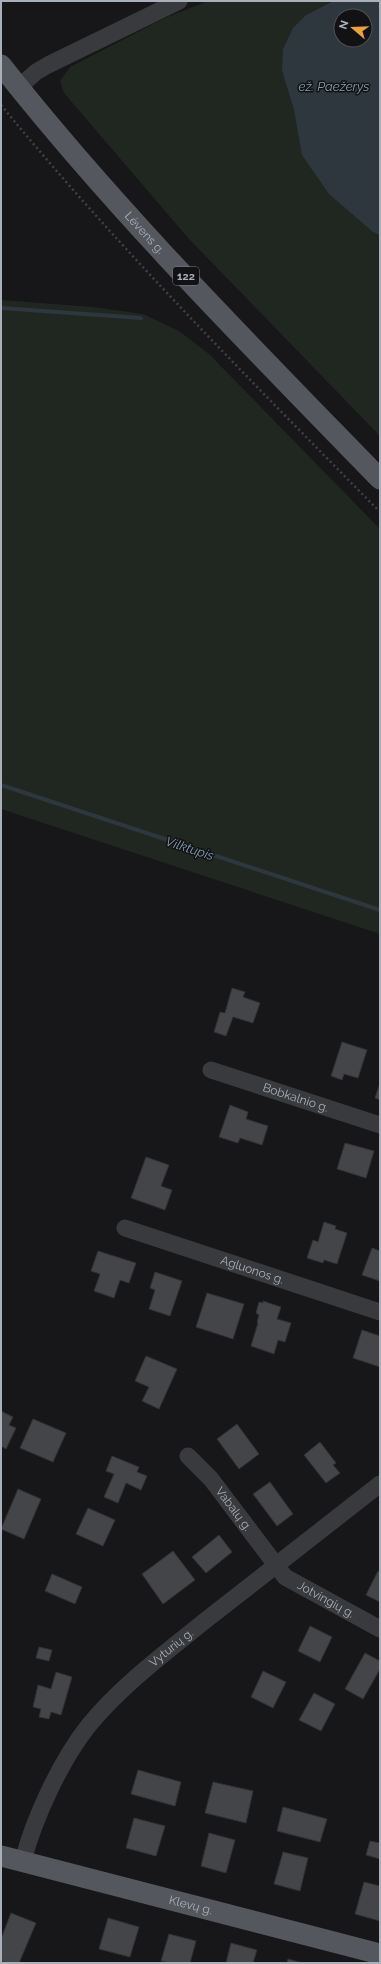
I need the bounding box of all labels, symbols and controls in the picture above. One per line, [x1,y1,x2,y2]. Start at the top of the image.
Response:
north arrow [333,8,373,48]
text: N [337,19,352,31]
water label: ež. Paežerys [299,79,369,94]
street label: Lėvens g. [122,209,168,257]
road number: 122 [173,267,199,285]
water label: Vilktupis [164,834,216,863]
street label: Bobkalnio g. [261,1080,330,1115]
street label: Agluonos g. [219,1253,286,1287]
street label: Vabalų g. [213,1484,255,1534]
street label: Jotvingių g. [295,1578,357,1621]
street label: Vyturių g. [146,1626,196,1670]
street label: Klevų g. [168,1893,214,1917]

